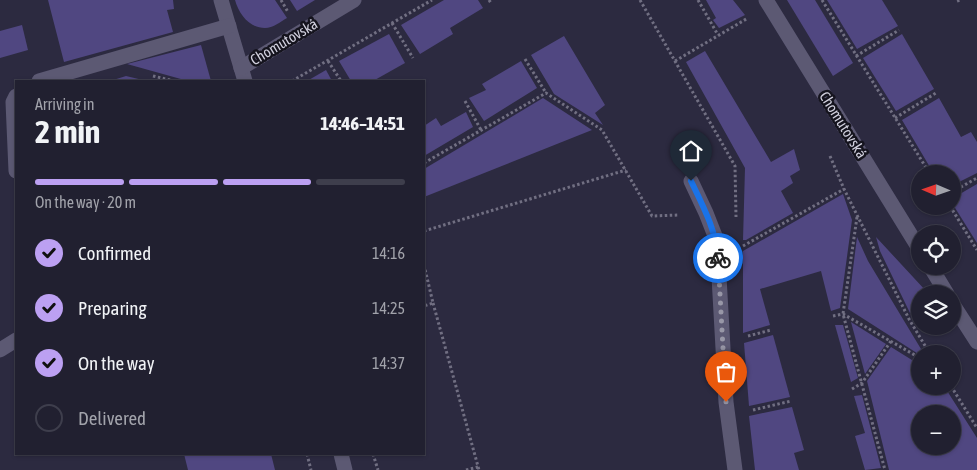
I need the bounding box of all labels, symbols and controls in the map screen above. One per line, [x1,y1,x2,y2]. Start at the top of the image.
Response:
street label: Chomutovská [247,15,320,68]
street label: Chomutovská [816,88,871,161]
text: Arriving in [35,95,95,113]
text: 14:46–14:51 [320,112,405,134]
text: 2 min [35,113,100,150]
pin [670,130,712,181]
icon: home [677,137,705,165]
north arrow [911,165,961,215]
map controls [911,165,961,455]
text: On the way · 20 m [35,193,136,211]
button: locate [911,225,961,275]
courier [693,233,743,283]
icon: check [35,239,63,267]
text: Confirmed [78,242,151,264]
text: 14:16 [372,244,405,262]
icon: bike [704,244,732,272]
button: layers [911,285,961,335]
icon: check [35,294,63,322]
text: Preparing [78,297,147,319]
text: 14:25 [372,299,405,317]
button: + [911,345,961,395]
icon: check [35,349,63,377]
pin [705,351,747,402]
text: On the way [78,352,155,374]
text: 14:37 [372,354,405,372]
icon: bag [712,358,740,386]
button: − [911,405,961,455]
text: Delivered [78,407,146,429]

